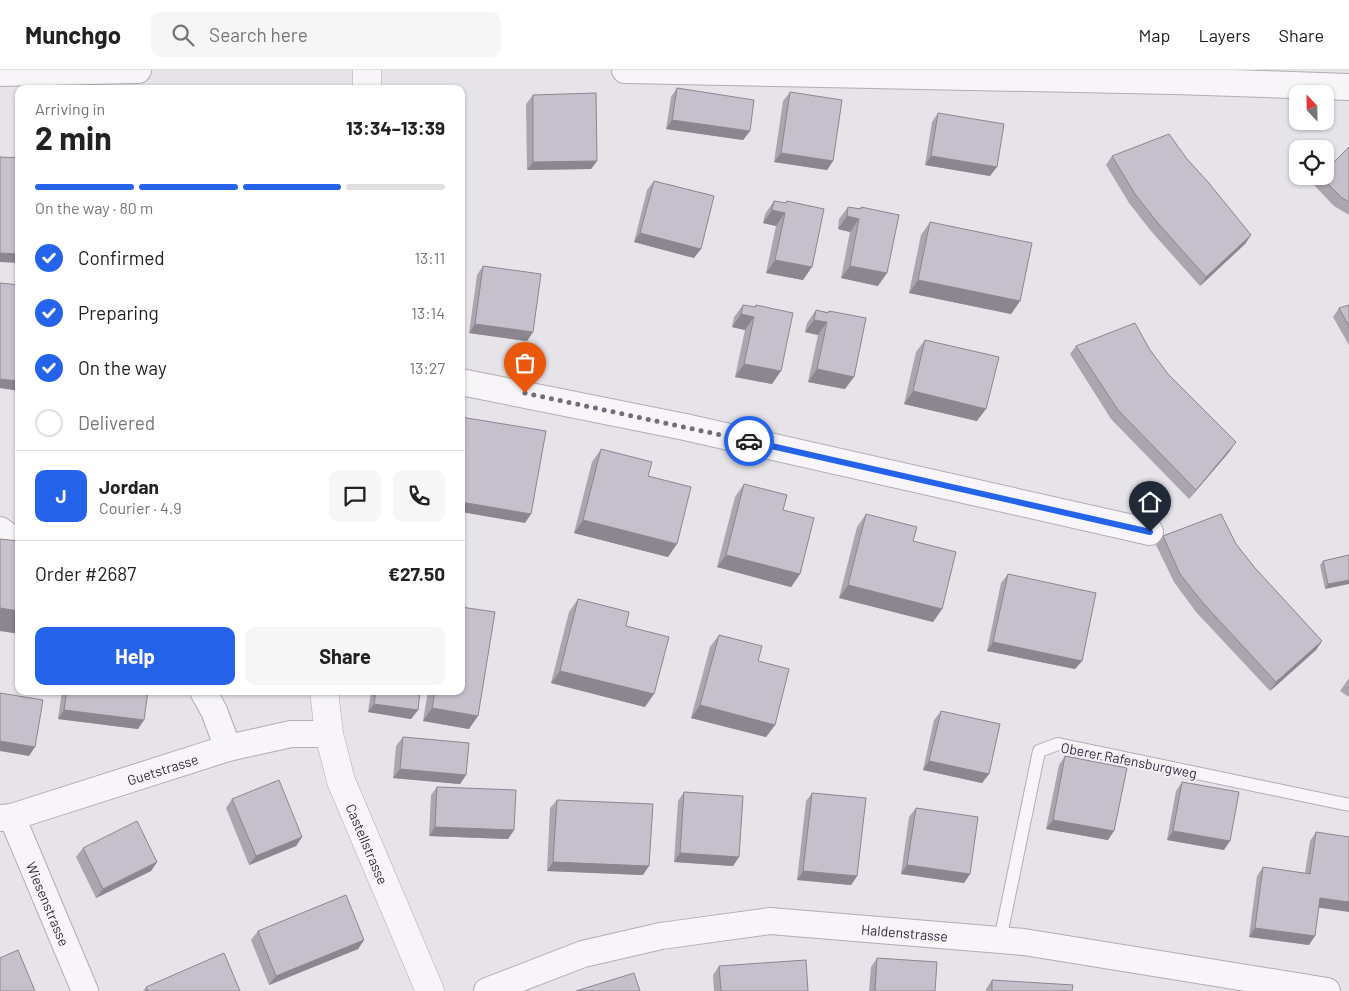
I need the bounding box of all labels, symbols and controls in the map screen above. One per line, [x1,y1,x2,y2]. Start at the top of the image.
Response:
search box [151,12,501,57]
text: Munchgo [25,20,121,49]
icon: search [169,21,197,49]
text: Search here [209,23,308,46]
text: Map [1138,24,1170,46]
text: Layers [1198,24,1251,46]
text: Share [1279,24,1324,46]
north arrow [1289,85,1334,130]
map controls [1289,85,1334,185]
text: Arriving in [35,99,105,118]
text: 13:34–13:39 [346,116,445,139]
text: 2 min [35,118,112,156]
button: locate [1289,140,1334,185]
text: On the way · 80 m [35,198,153,217]
icon: check [35,244,63,272]
text: Confirmed [78,246,165,269]
text: 13:11 [414,248,445,267]
icon: check [35,299,63,327]
text: Preparing [78,301,159,324]
text: 13:14 [411,303,445,322]
pin [504,342,546,393]
icon: bag [511,349,539,377]
icon: check [35,354,63,382]
text: On the way [78,356,167,379]
text: 13:27 [410,358,445,377]
text: Delivered [78,411,155,434]
courier [724,416,774,466]
icon: car [735,427,763,455]
button: chat [329,470,381,522]
button: phone [393,470,445,522]
text: Jordan [99,475,159,498]
pin [1129,481,1171,532]
text: J [55,484,67,507]
icon: home [1136,488,1164,516]
text: Courier · 4.9 [99,498,182,517]
text: Order #2687 [35,562,136,585]
text: €27.50 [388,562,445,585]
button: Help [35,627,235,685]
button: Share [245,627,445,685]
street label: Oberer Rafensburgweg [1060,738,1198,782]
street label: Guetstrasse [125,750,200,788]
street label: Castellstrasse [343,801,392,887]
street label: Wiesenstrasse [23,859,74,948]
street label: Haldenstrasse [861,920,949,944]

